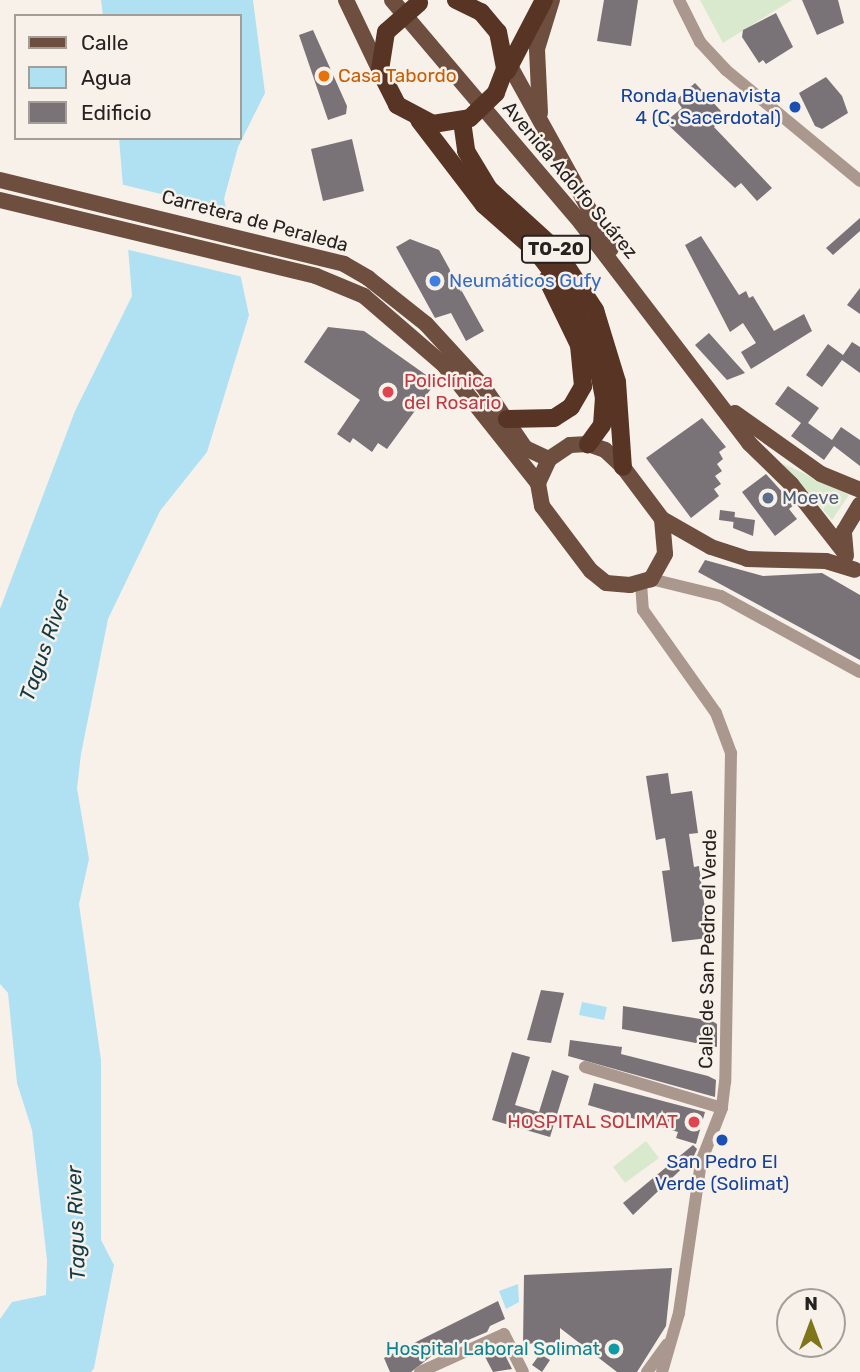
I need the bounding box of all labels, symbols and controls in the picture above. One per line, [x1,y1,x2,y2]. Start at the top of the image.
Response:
legend [14,14,242,140]
text: Calle [81,30,129,55]
text: Agua [81,65,132,90]
place label: Casa Tabordo [338,65,457,87]
marker: Casa Tabordo [316,68,332,84]
place label: Ronda Buenavista 4 (C. Sacerdotal) [621,85,781,129]
street label: Avenida Adolfo Suárez [497,97,643,263]
marker: Ronda Buenavista 4 (C. Sacerdotal) [787,99,803,115]
text: Edificio [81,100,151,125]
street label: Carretera de Peraleda [159,185,351,257]
road number: TO-20 [519,234,593,264]
place label: Neumáticos Gufy [449,270,602,292]
marker: Neumáticos Gufy [427,273,443,289]
place label: Policlínica del Rosario [404,370,501,414]
marker: Policlínica del Rosario [378,382,398,402]
place label: Moeve [782,487,839,509]
marker: Moeve [760,490,776,506]
water label: Tagus River [14,587,76,705]
street label: Calle de San Pedro el Verde [695,829,721,1069]
place label: HOSPITAL SOLIMAT [507,1111,678,1133]
marker: HOSPITAL SOLIMAT [684,1112,704,1132]
marker: San Pedro El Verde (Solimat) [714,1132,730,1148]
place label: San Pedro El Verde (Solimat) [655,1151,789,1195]
water label: Tagus River [61,1165,91,1281]
north arrow [776,1288,846,1358]
text: N [804,1292,818,1315]
place label: Hospital Laboral Solimat [386,1338,600,1360]
marker: Hospital Laboral Solimat [606,1341,622,1357]

